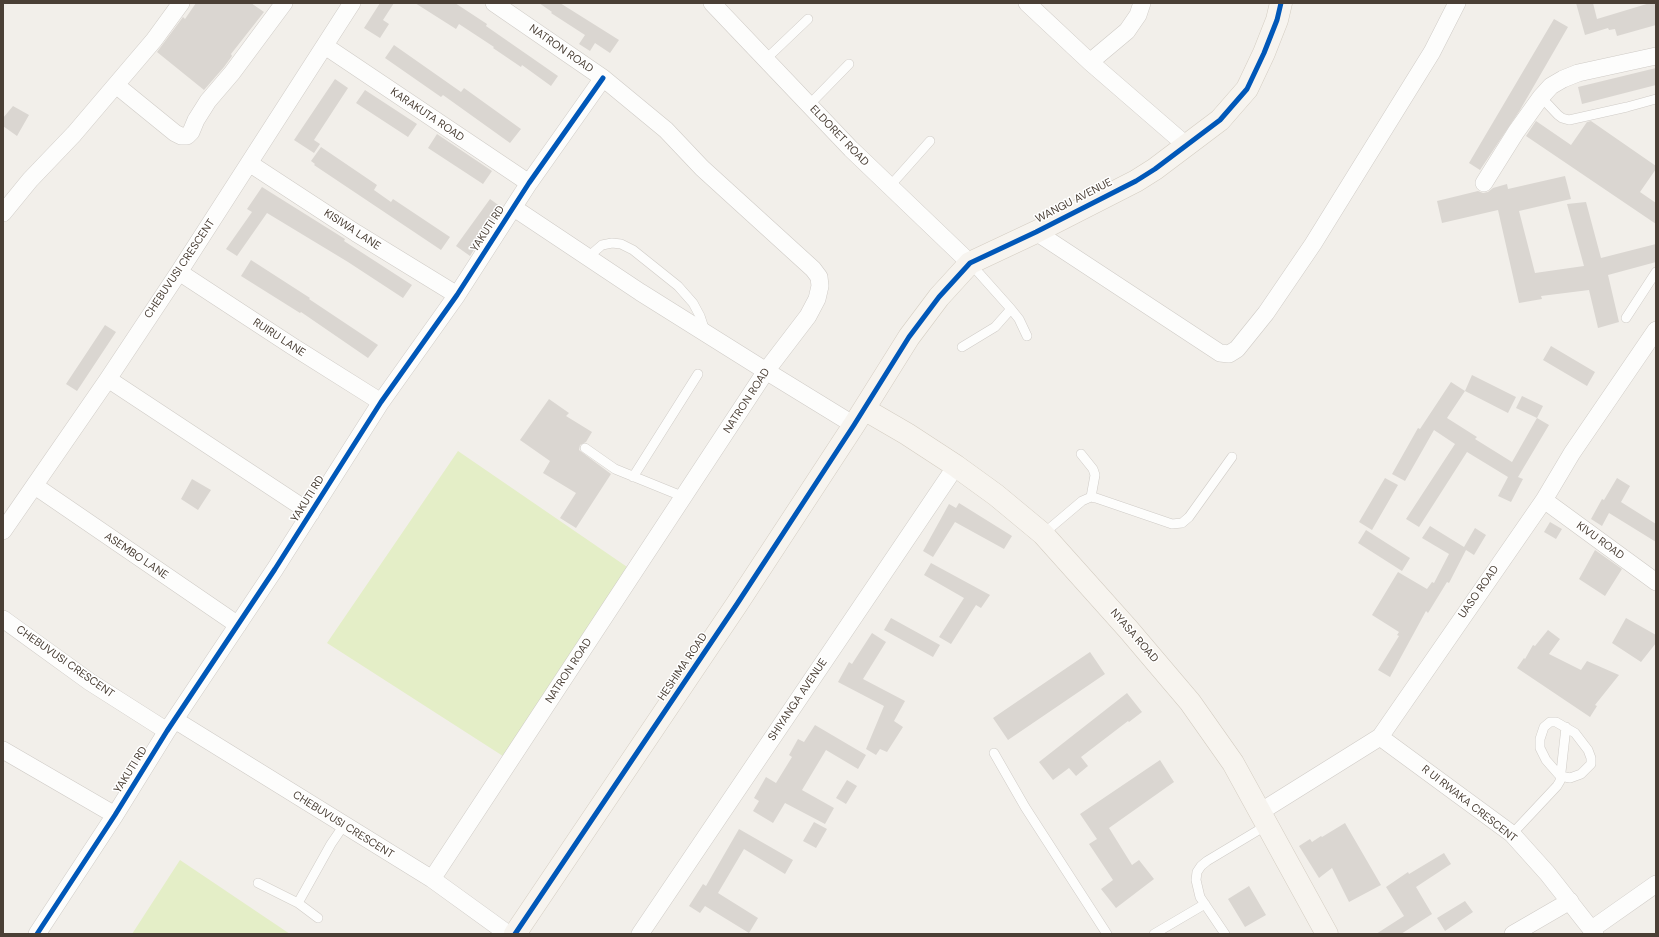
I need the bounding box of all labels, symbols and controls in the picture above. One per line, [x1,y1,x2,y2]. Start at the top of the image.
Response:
street label: NATRON ROAD [526,22,596,76]
street label: KARAKUTA ROAD [388,85,466,145]
street label: ELDORET ROAD [807,103,871,169]
street label: WANGU AVENUE [1034,176,1114,226]
street label: YAKUTI RD [468,203,508,255]
street label: KISIWA LANE [321,207,383,253]
street label: CHEBUVUSI CRESCENT [142,217,218,321]
street label: RUIRU LANE [250,316,308,360]
street label: NATRON ROAD [721,366,773,436]
street label: YAKUTI RD [289,473,327,525]
street label: KIVU ROAD [1574,519,1626,563]
street label: ASEMBO LANE [102,530,170,582]
street label: UASO ROAD [1456,563,1502,621]
street label: NYASA ROAD [1107,607,1161,665]
street label: CHEBUVUSI CRESCENT [13,623,117,701]
street label: HESHIMA ROAD [655,631,711,703]
street label: NATRON ROAD [543,636,595,706]
street label: SHIYANGA AVENUE [766,656,830,744]
street label: YAKUTI RD [112,744,150,796]
street label: R UI RWAKA CRESCENT [1419,763,1519,845]
street label: CHEBUVUSI CRESCENT [290,788,396,862]

